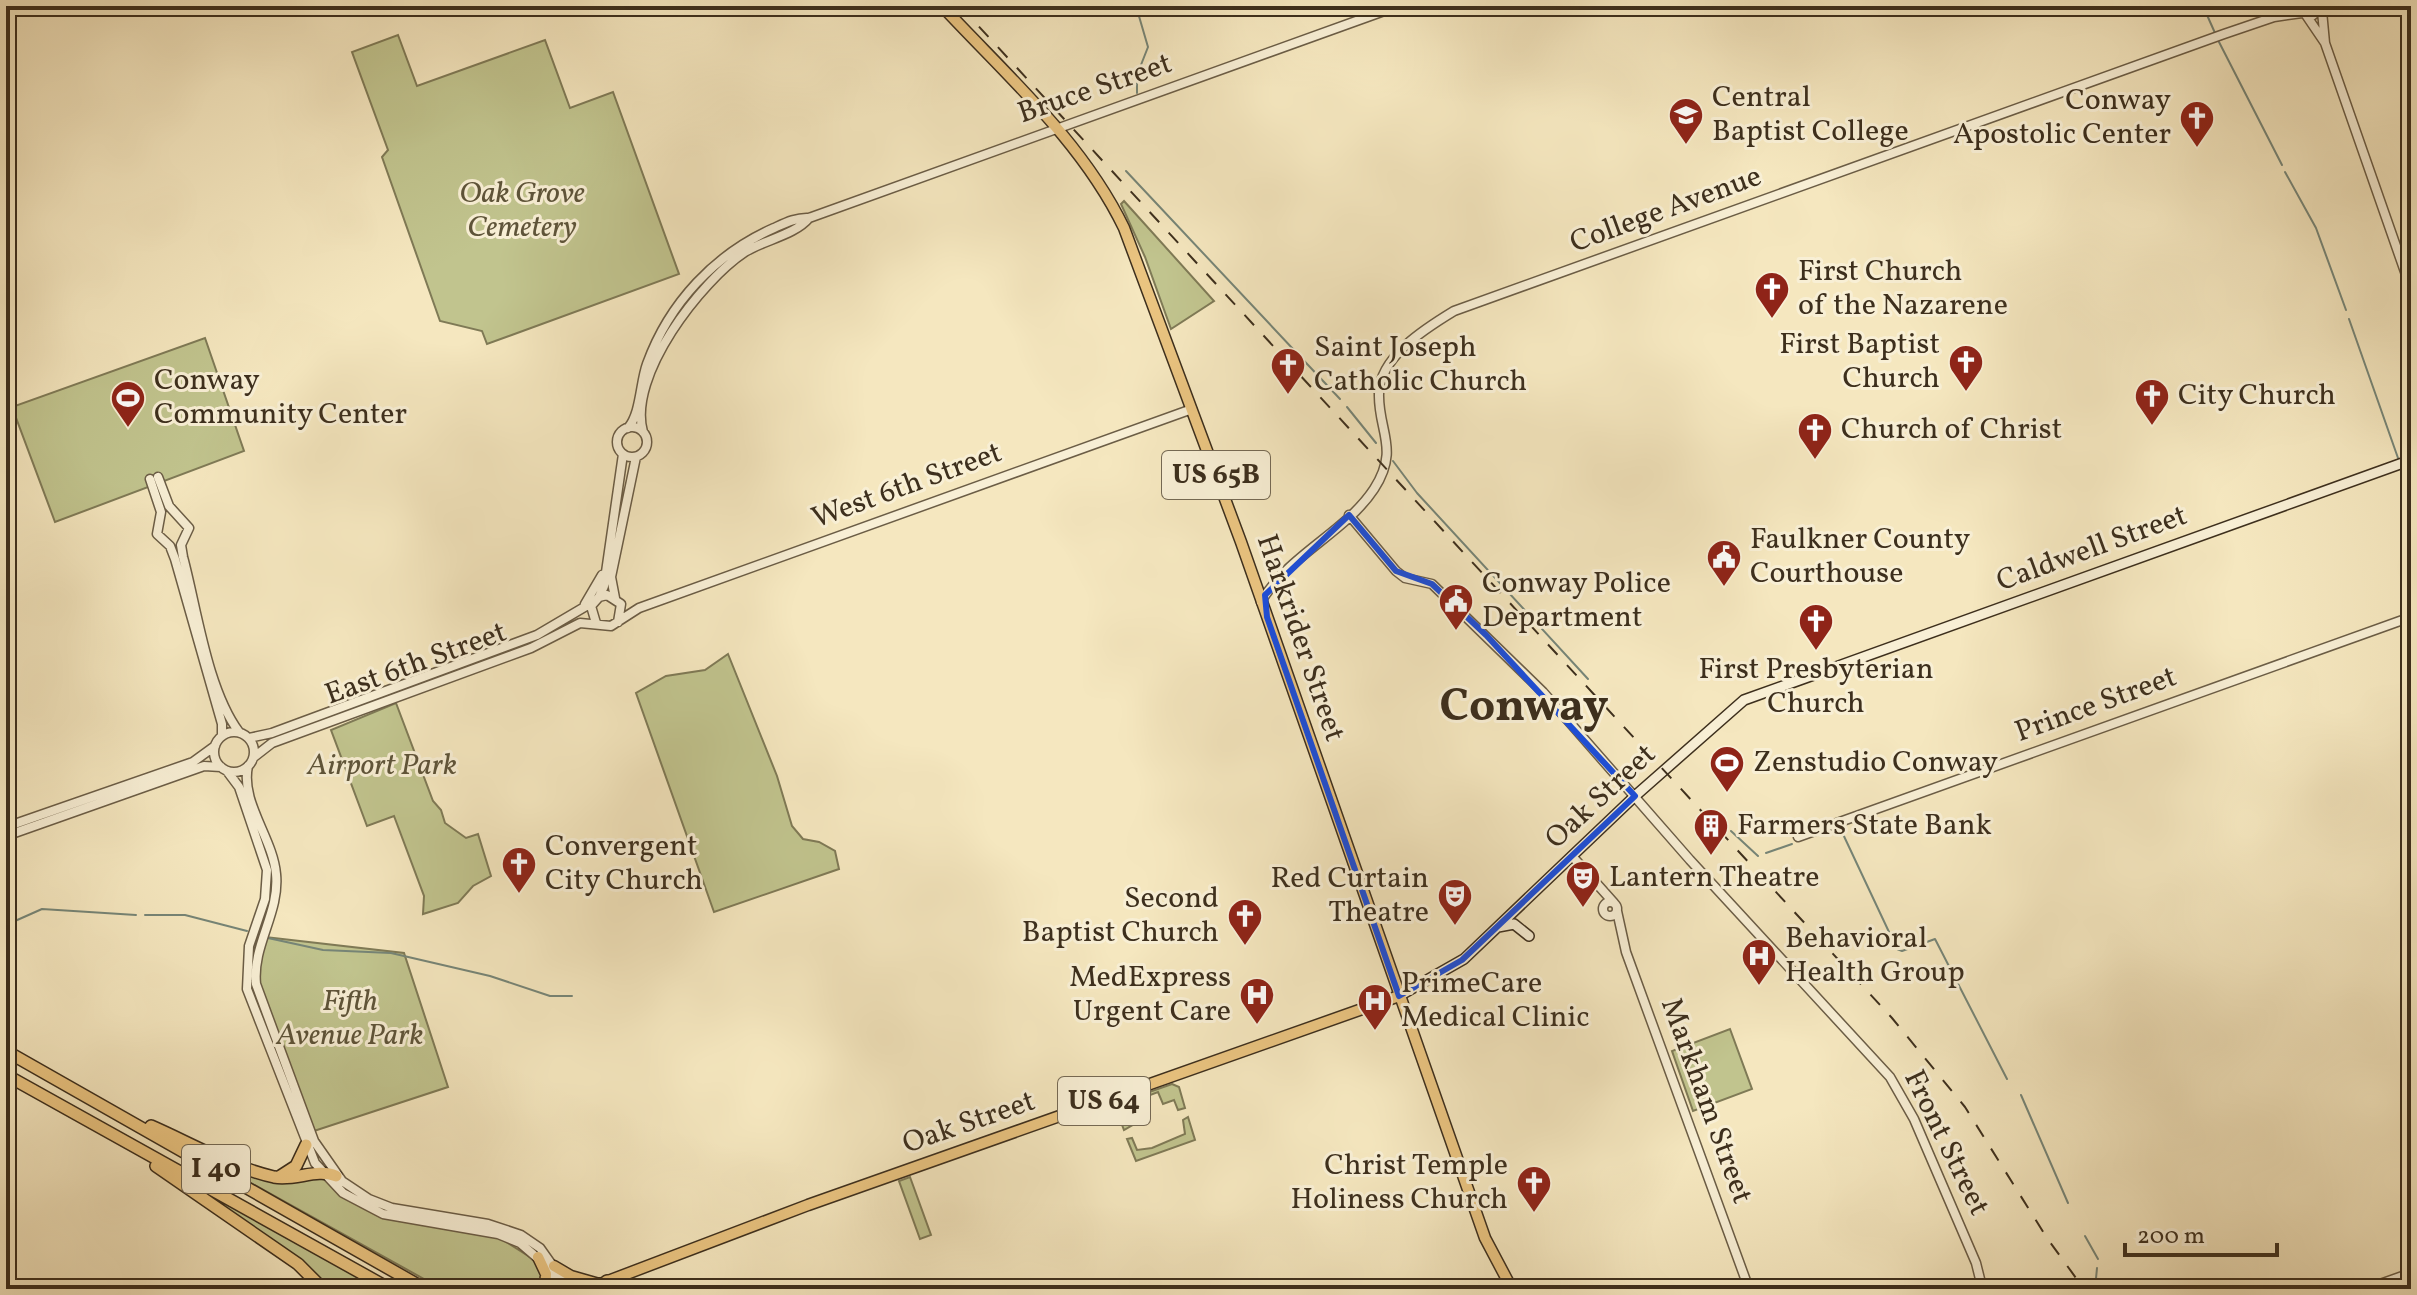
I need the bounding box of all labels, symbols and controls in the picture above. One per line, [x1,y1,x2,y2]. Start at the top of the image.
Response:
street label: Bruce Street [1012,43,1178,135]
place label: Central Baptist College [1712,77,1909,153]
place label: Conway Apostolic Center [1953,80,2171,156]
school or university icon: Central Baptist College [1667,96,1705,146]
church icon: Conway Apostolic Center [2178,99,2216,149]
street label: College Avenue [1564,156,1768,264]
park label: Oak Grove Cemetery [459,173,585,249]
place label: First Church of the Nazarene [1798,251,2008,327]
church icon: First Church of the Nazarene [1753,270,1791,320]
place label: First Baptist Church [1779,324,1940,400]
place label: Saint Joseph Catholic Church [1314,327,1527,403]
church icon: First Baptist Church [1947,343,1985,393]
church icon: Saint Joseph Catholic Church [1269,346,1307,396]
place label: Conway Community Center [154,360,407,436]
place label: City Church [2178,375,2336,417]
church icon: City Church [2133,377,2171,427]
sports icon: Conway Community Center [109,379,147,429]
place label: Church of Christ [1841,409,2062,451]
church icon: Church of Christ [1796,411,1834,461]
street label: West 6th Street [806,432,1008,540]
road number: US 65B [1162,451,1270,499]
street label: Caldwell Street [1991,495,2193,603]
place label: Faulkner County Courthouse [1750,519,1970,595]
street label: Harkrider Street [1245,529,1355,747]
public building icon: Faulkner County Courthouse [1705,538,1743,588]
place label: Conway Police Department [1482,563,1671,639]
public building icon: Conway Police Department [1437,582,1475,632]
church icon: First Presbyterian Church [1797,602,1835,652]
street label: East 6th Street [319,612,513,716]
place label: First Presbyterian Church [1698,649,1934,725]
street label: Prince Street [2009,656,2183,754]
district label: Conway [1439,676,1609,740]
street label: Oak Street [1536,735,1666,859]
place label: Zenstudio Conway [1753,742,1998,784]
sports icon: Zenstudio Conway [1708,744,1746,794]
park label: Airport Park [306,745,457,787]
place label: Farmers State Bank [1737,805,1992,847]
building icon: Farmers State Bank [1692,807,1730,857]
place label: Convergent City Church [545,826,703,902]
church icon: Convergent City Church [500,845,538,895]
place label: Lantern Theatre [1609,857,1820,899]
place label: Red Curtain Theatre [1270,858,1429,934]
theatre icon: Lantern Theatre [1564,859,1602,909]
theatre icon: Red Curtain Theatre [1436,877,1474,927]
place label: Second Baptist Church [1022,878,1219,954]
church icon: Second Baptist Church [1226,897,1264,947]
place label: Behavioral Health Group [1785,918,1965,994]
hospital icon: Behavioral Health Group [1740,937,1778,987]
place label: MedExpress Urgent Care [1069,957,1231,1033]
place label: PrimeCare Medical Clinic [1401,963,1590,1039]
hospital icon: MedExpress Urgent Care [1238,976,1276,1026]
park label: Fifth Avenue Park [276,981,424,1057]
hospital icon: PrimeCare Medical Clinic [1356,982,1394,1032]
street label: Markham Street [1649,992,1763,1210]
street label: Front Street [1893,1063,1999,1223]
road number: US 64 [1058,1077,1150,1125]
street label: Oak Street [897,1081,1041,1165]
road number: I 40 [182,1145,250,1193]
place label: Christ Temple Holiness Church [1290,1145,1508,1221]
church icon: Christ Temple Holiness Church [1515,1164,1553,1214]
scale bar [2125,1207,2277,1257]
text: 200 m [2137,1220,2205,1254]

